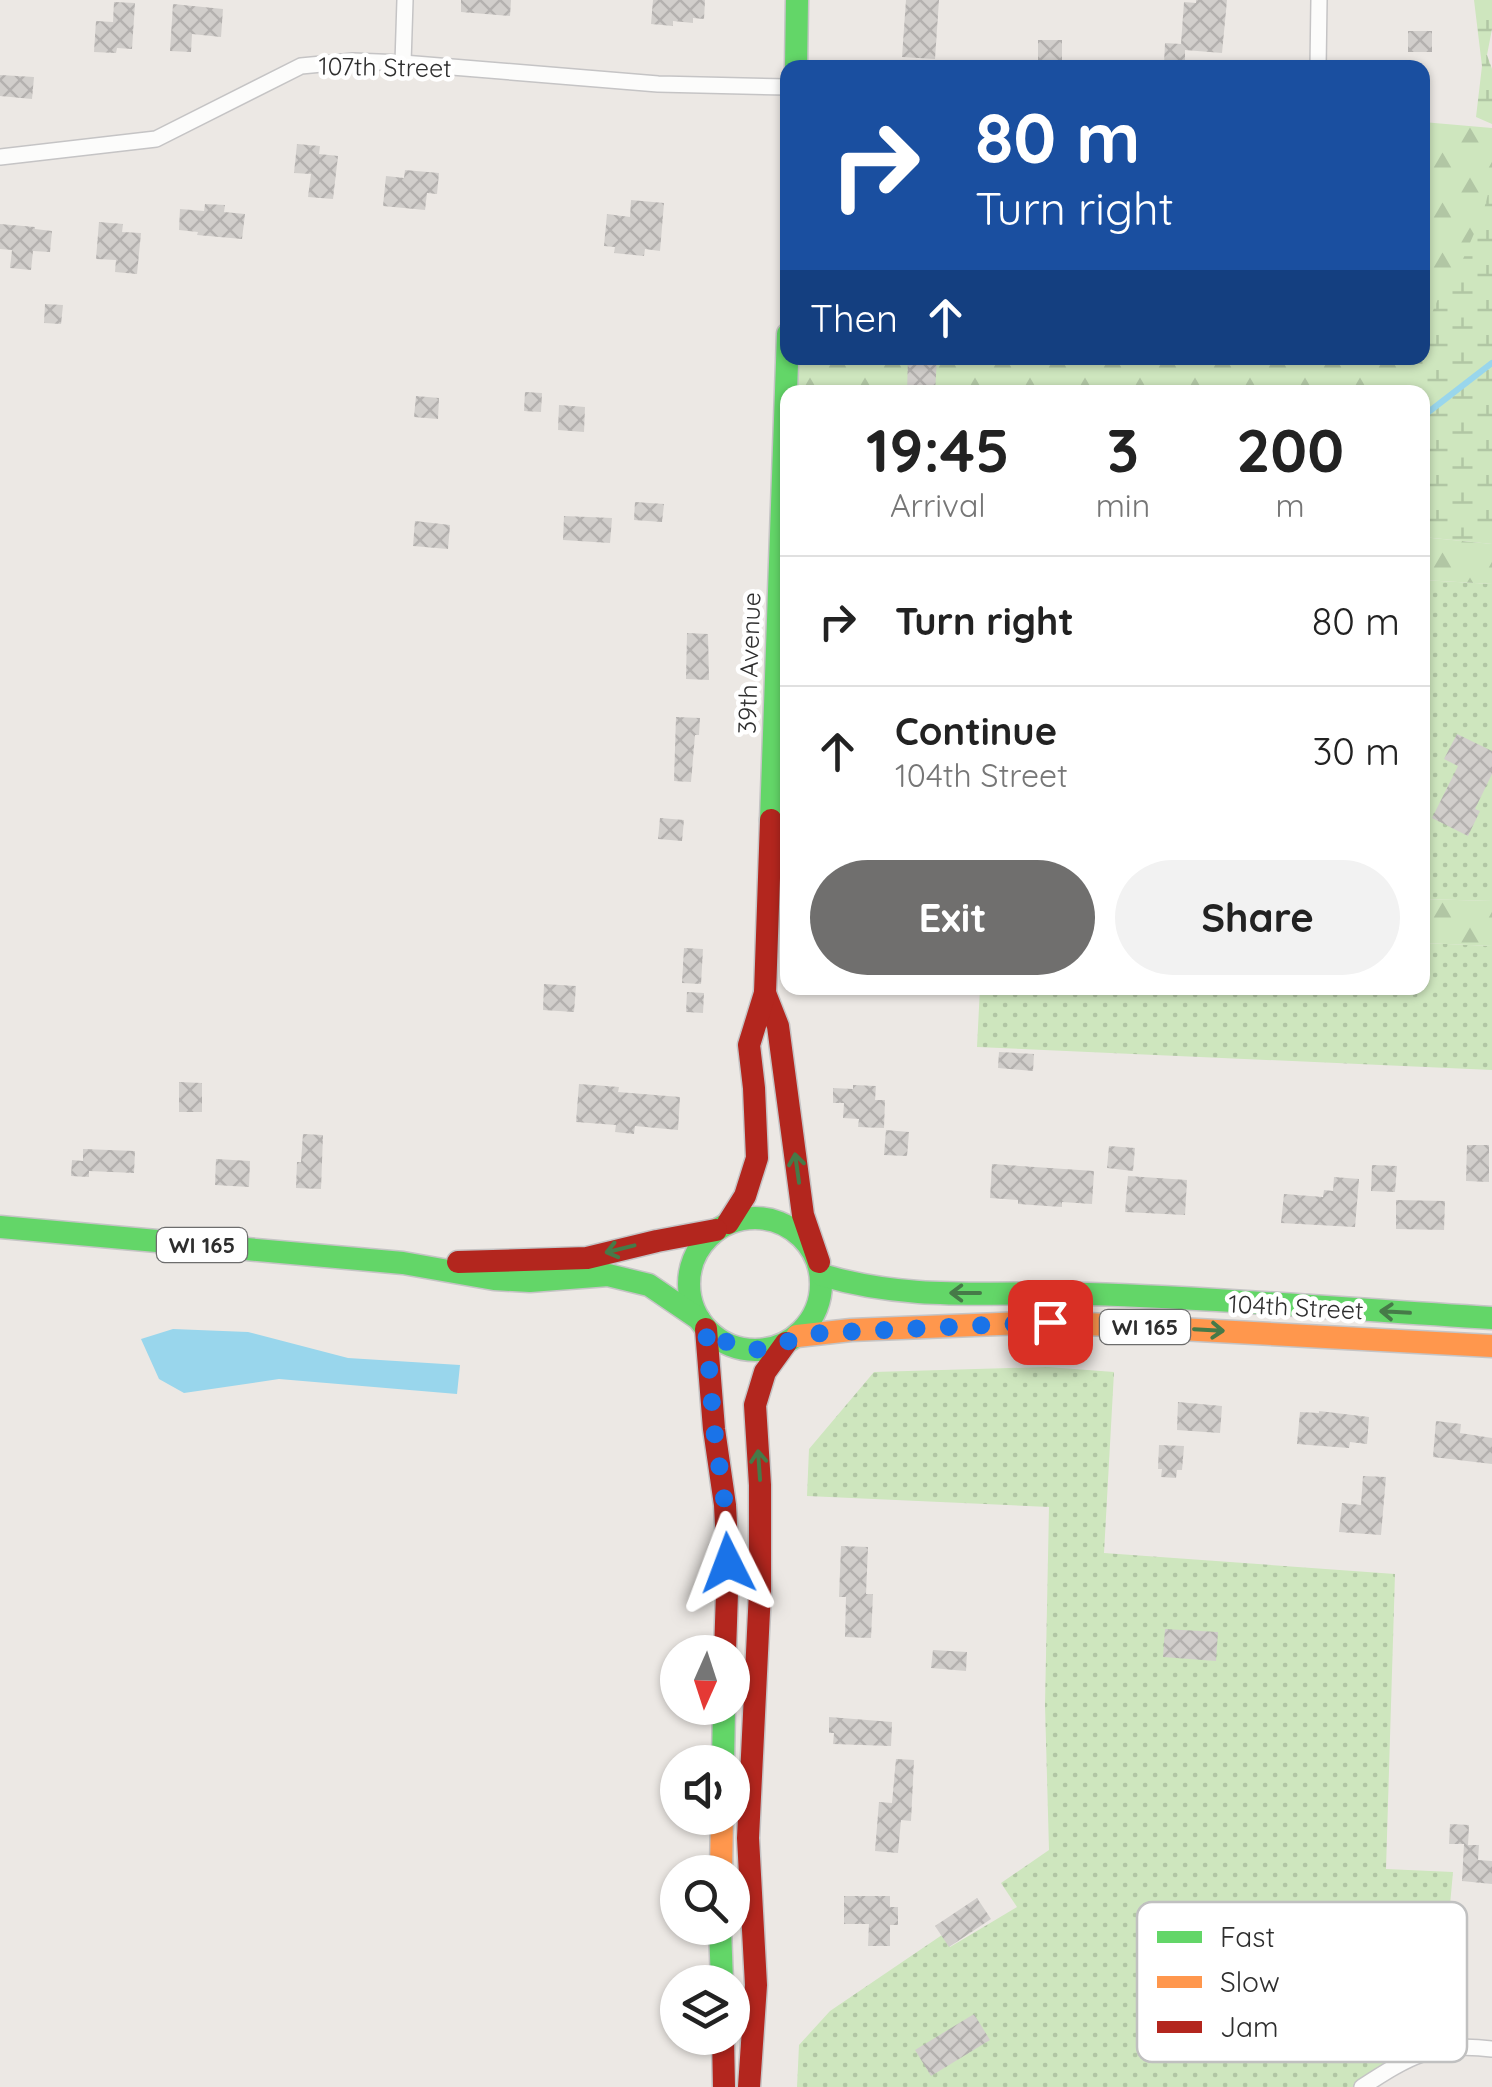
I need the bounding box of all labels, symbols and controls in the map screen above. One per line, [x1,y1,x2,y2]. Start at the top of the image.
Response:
street label: 107th Street [318,50,452,83]
text: 80 m [975,93,1140,181]
icon: right [810,100,940,230]
text: Turn right [975,180,1174,236]
icon: ahead [918,290,973,345]
text: Then [810,294,898,342]
text: 19:45 [866,412,1010,487]
text: 3 [1107,412,1139,487]
text: 200 [1236,412,1344,487]
text: Arrival [890,485,986,525]
text: min [1096,485,1150,525]
text: m [1275,485,1305,525]
street label: 39th Avenue [731,591,766,735]
icon: right [810,594,865,649]
text: Turn right [895,597,1074,645]
text: 80 m [1312,597,1400,645]
text: Continue [895,707,1057,755]
icon: ahead [810,724,865,779]
text: 30 m [1312,727,1400,775]
text: 104th Street [895,755,1068,795]
button: Exit [810,860,1095,975]
button: Share [1115,860,1400,975]
one-way arrow [787,1152,805,1184]
road number: WI 165 [157,1228,247,1262]
one-way arrow [605,1241,636,1260]
pin [1008,1280,1093,1365]
one-way arrow [950,1284,982,1302]
street label: 104th Street [1228,1287,1364,1326]
icon: arrive [1023,1295,1078,1350]
one-way arrow [1379,1303,1411,1322]
road number: WI 165 [1100,1310,1190,1344]
one-way arrow [1192,1321,1224,1340]
one-way arrow [749,1450,768,1482]
position arrow [676,1511,780,1615]
north arrow [660,1635,750,1725]
map controls [660,1635,750,2055]
button: sound [660,1745,750,1835]
button: search [660,1855,750,1945]
legend [1137,1902,1467,2062]
text: Fast [1220,1919,1275,1954]
text: Slow [1220,1964,1280,1999]
button: layers [660,1965,750,2055]
text: Jam [1220,2009,1279,2044]

